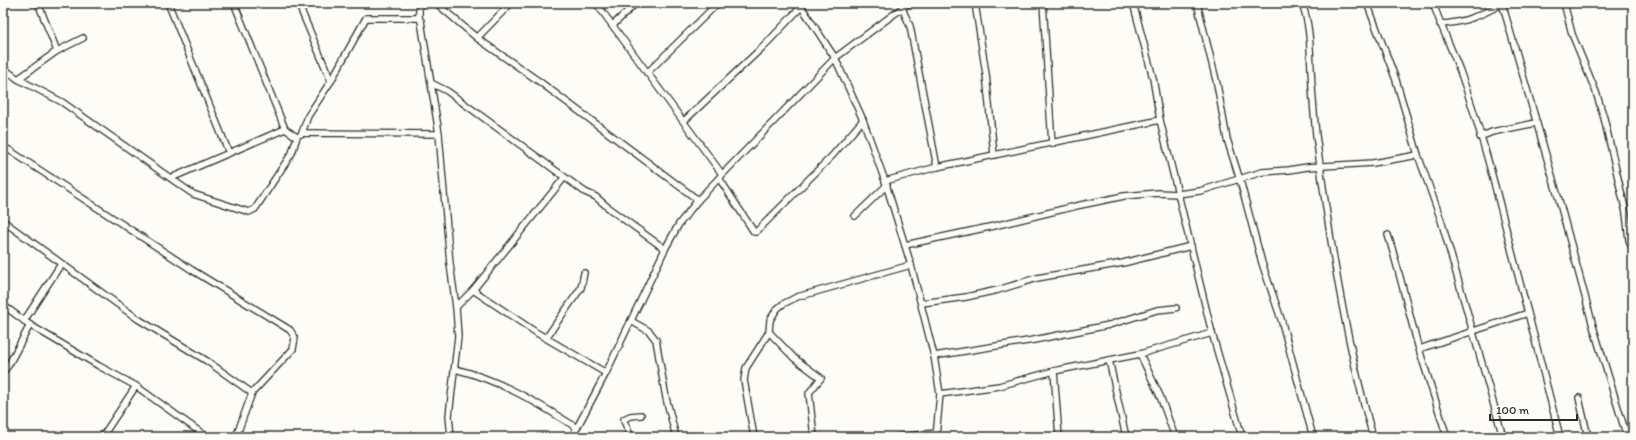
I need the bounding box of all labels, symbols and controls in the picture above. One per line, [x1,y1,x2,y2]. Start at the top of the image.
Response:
scale bar [1490,396,1577,422]
text: 100 m [1496,403,1529,417]

